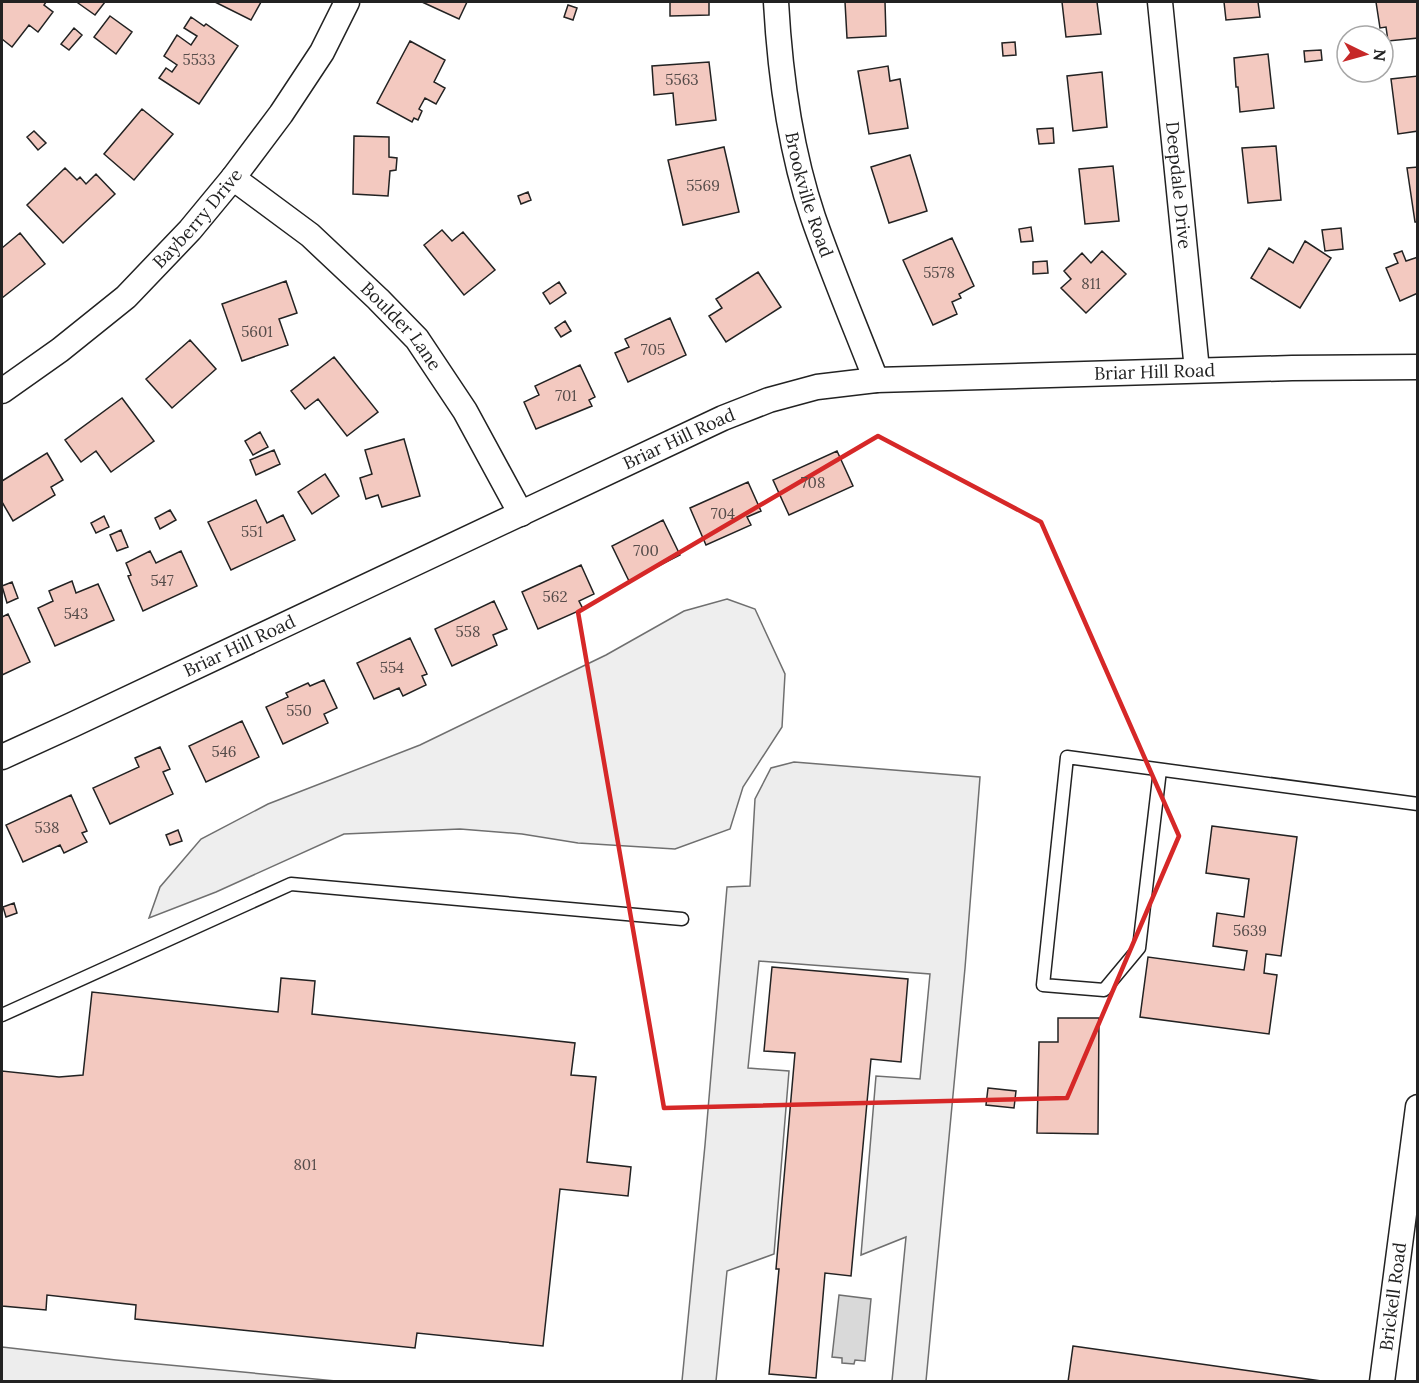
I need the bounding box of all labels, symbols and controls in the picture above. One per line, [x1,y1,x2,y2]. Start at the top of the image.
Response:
north arrow [1335,24,1395,84]
text: N [1369,48,1390,62]
house number: 5533 [182,50,216,69]
house number: 5563 [665,70,699,89]
street label: Deepdale Drive [1161,120,1197,250]
street label: Brookville Road [780,130,839,261]
street label: Bayberry Drive [148,164,247,273]
house number: 5569 [686,176,720,195]
house number: 5578 [923,263,955,282]
house number: 811 [1081,274,1101,293]
street label: Boulder Lane [356,277,447,375]
house number: 5601 [241,322,273,341]
house number: 705 [641,340,665,359]
street label: Briar Hill Road [1094,358,1216,385]
house number: 701 [555,386,577,405]
street label: Briar Hill Road [619,402,738,475]
house number: 708 [801,473,825,492]
house number: 704 [711,504,735,523]
house number: 551 [241,522,263,541]
house number: 700 [633,541,659,560]
house number: 547 [150,571,174,590]
house number: 562 [543,587,567,606]
house number: 543 [64,604,88,623]
street label: Briar Hill Road [179,609,299,682]
house number: 558 [456,622,480,641]
house number: 554 [380,658,404,677]
house number: 550 [286,701,312,720]
house number: 546 [212,742,236,761]
house number: 538 [35,818,59,837]
house number: 5639 [1233,921,1267,940]
house number: 801 [293,1155,317,1174]
street label: Brickell Road [1374,1241,1411,1352]

